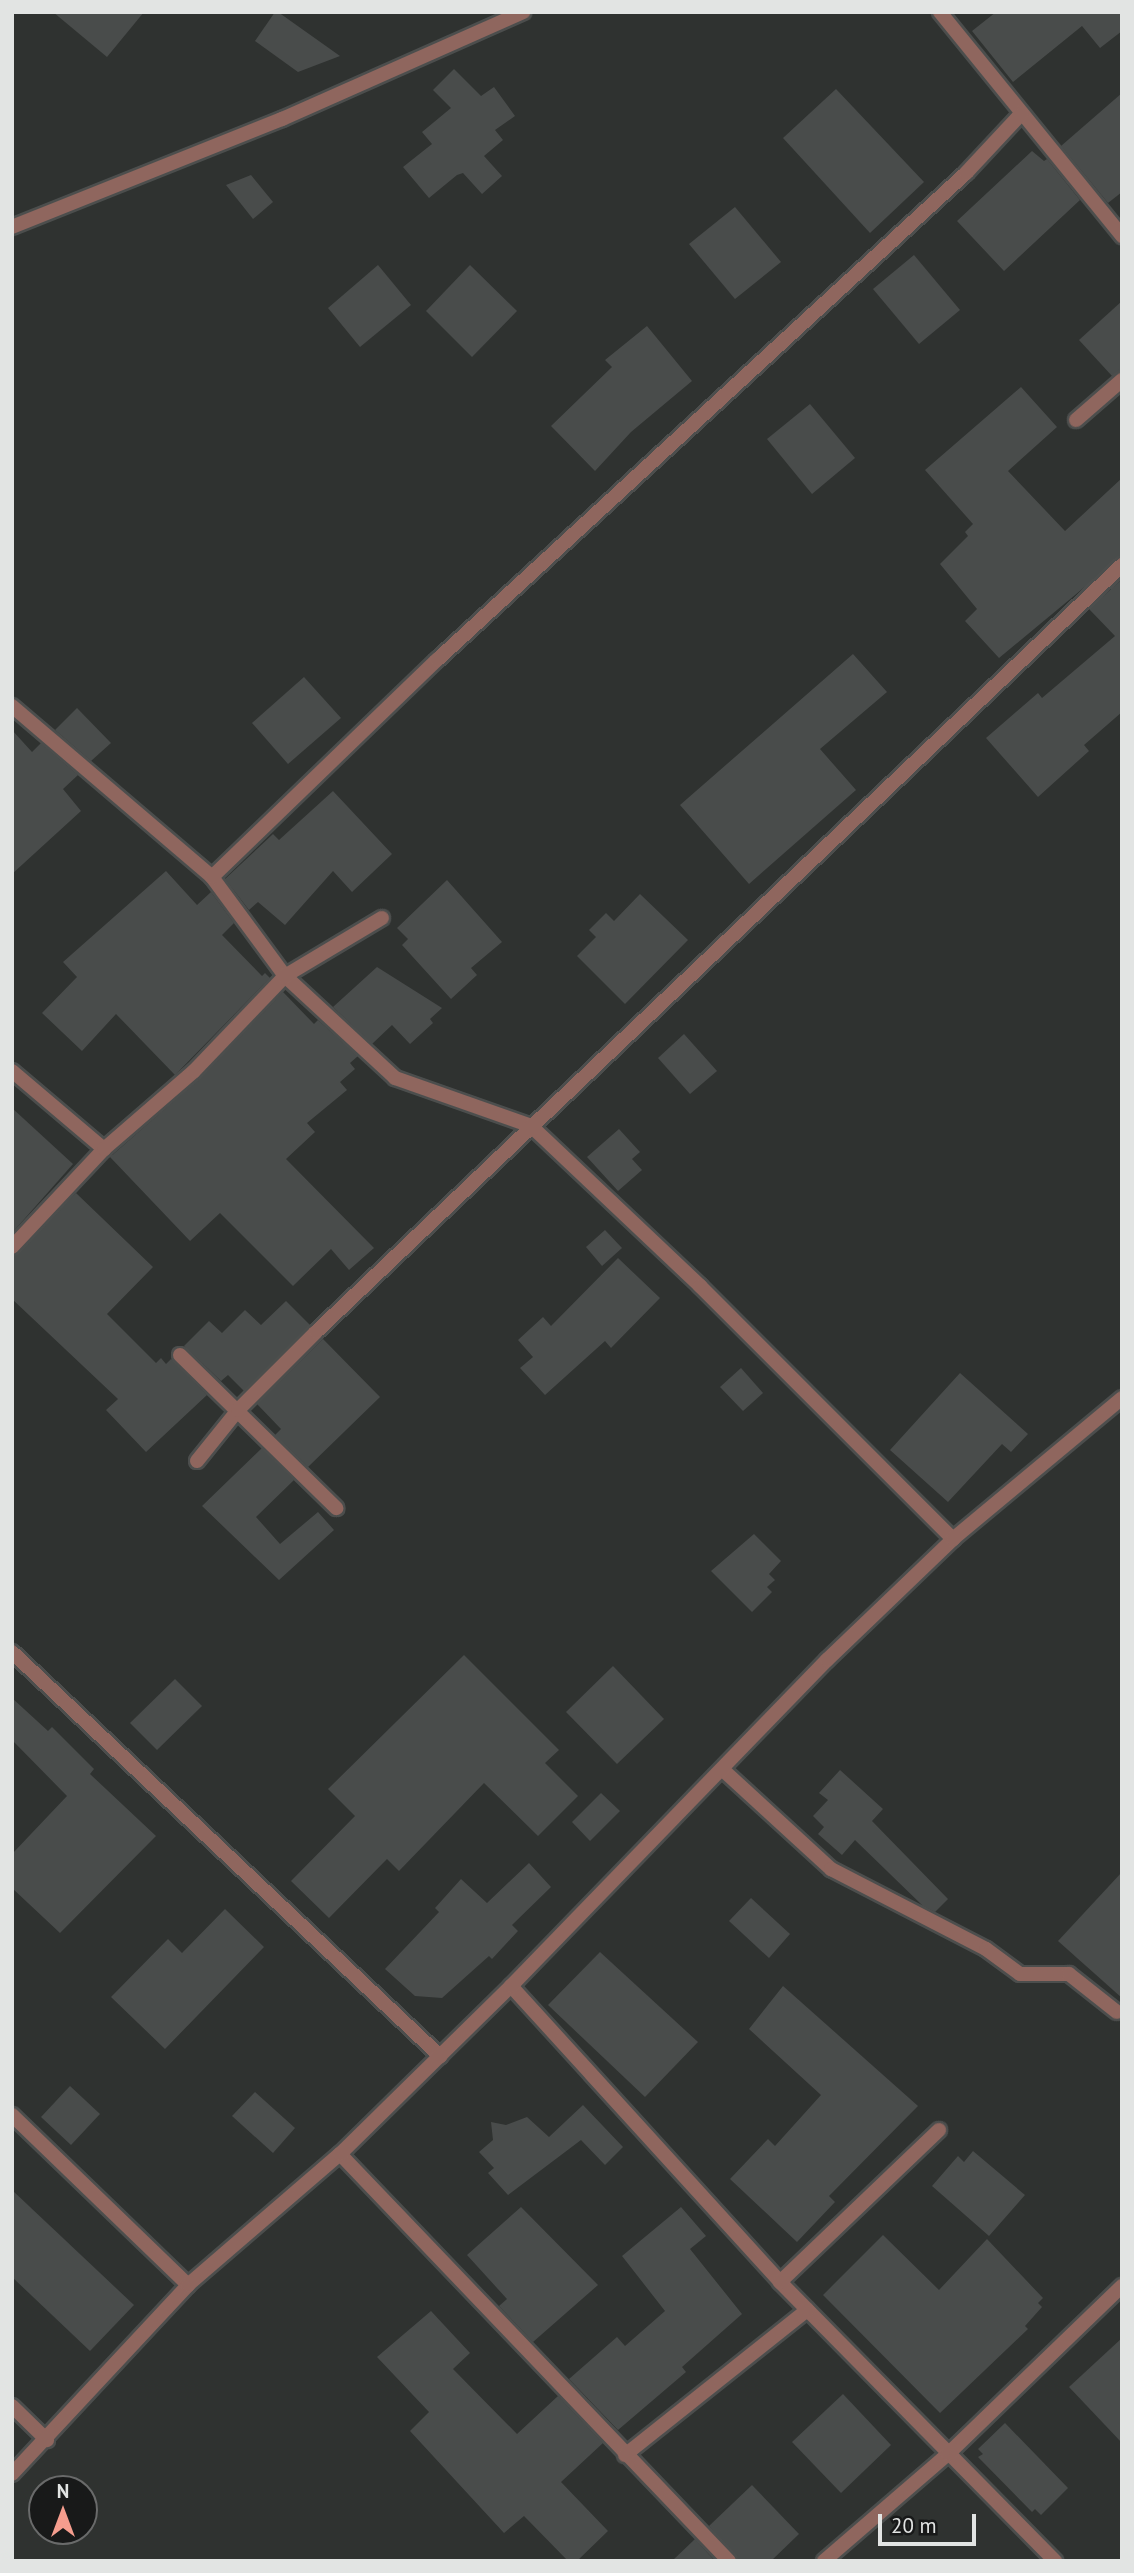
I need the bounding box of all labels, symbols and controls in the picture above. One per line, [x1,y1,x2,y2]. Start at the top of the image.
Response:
north arrow [28,2475,98,2545]
text: N [57,2479,69,2503]
scale bar [882,2500,980,2544]
text: 20 m [891,2512,937,2539]

